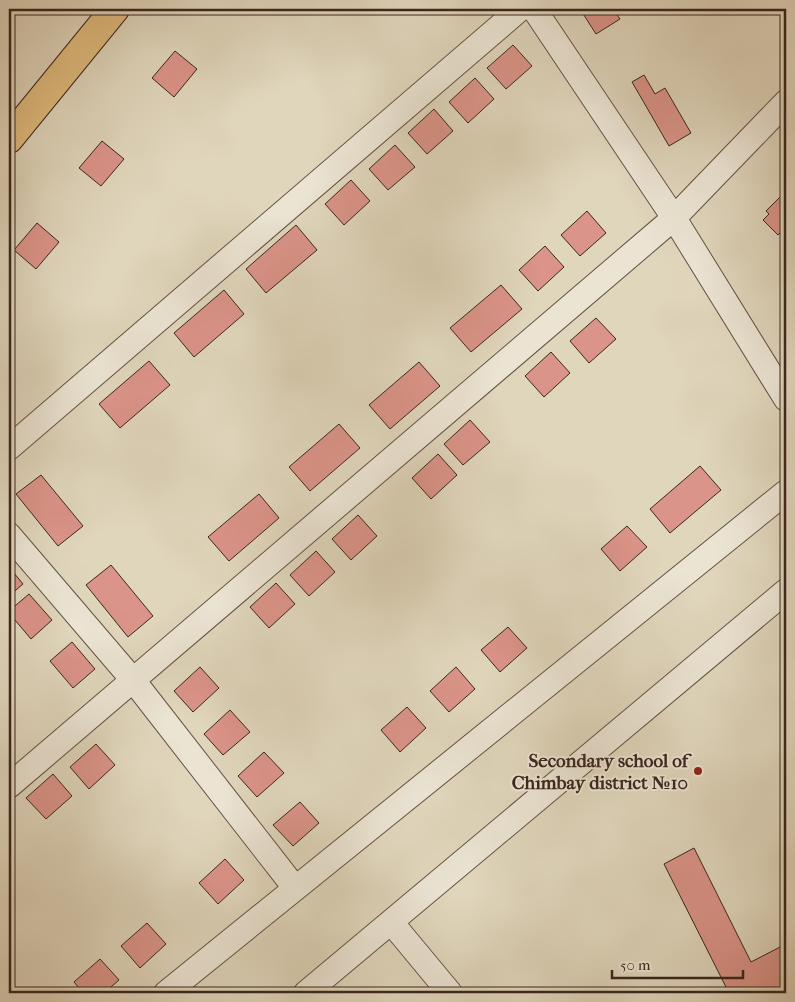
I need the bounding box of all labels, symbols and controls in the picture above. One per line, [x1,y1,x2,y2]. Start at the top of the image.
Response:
place label: Secondary school of Chimbay district №10 [512,750,693,794]
marker: Secondary school of Chimbay district №10 [692,765,704,777]
scale bar [612,947,744,979]
text: 50 m [620,956,651,974]

